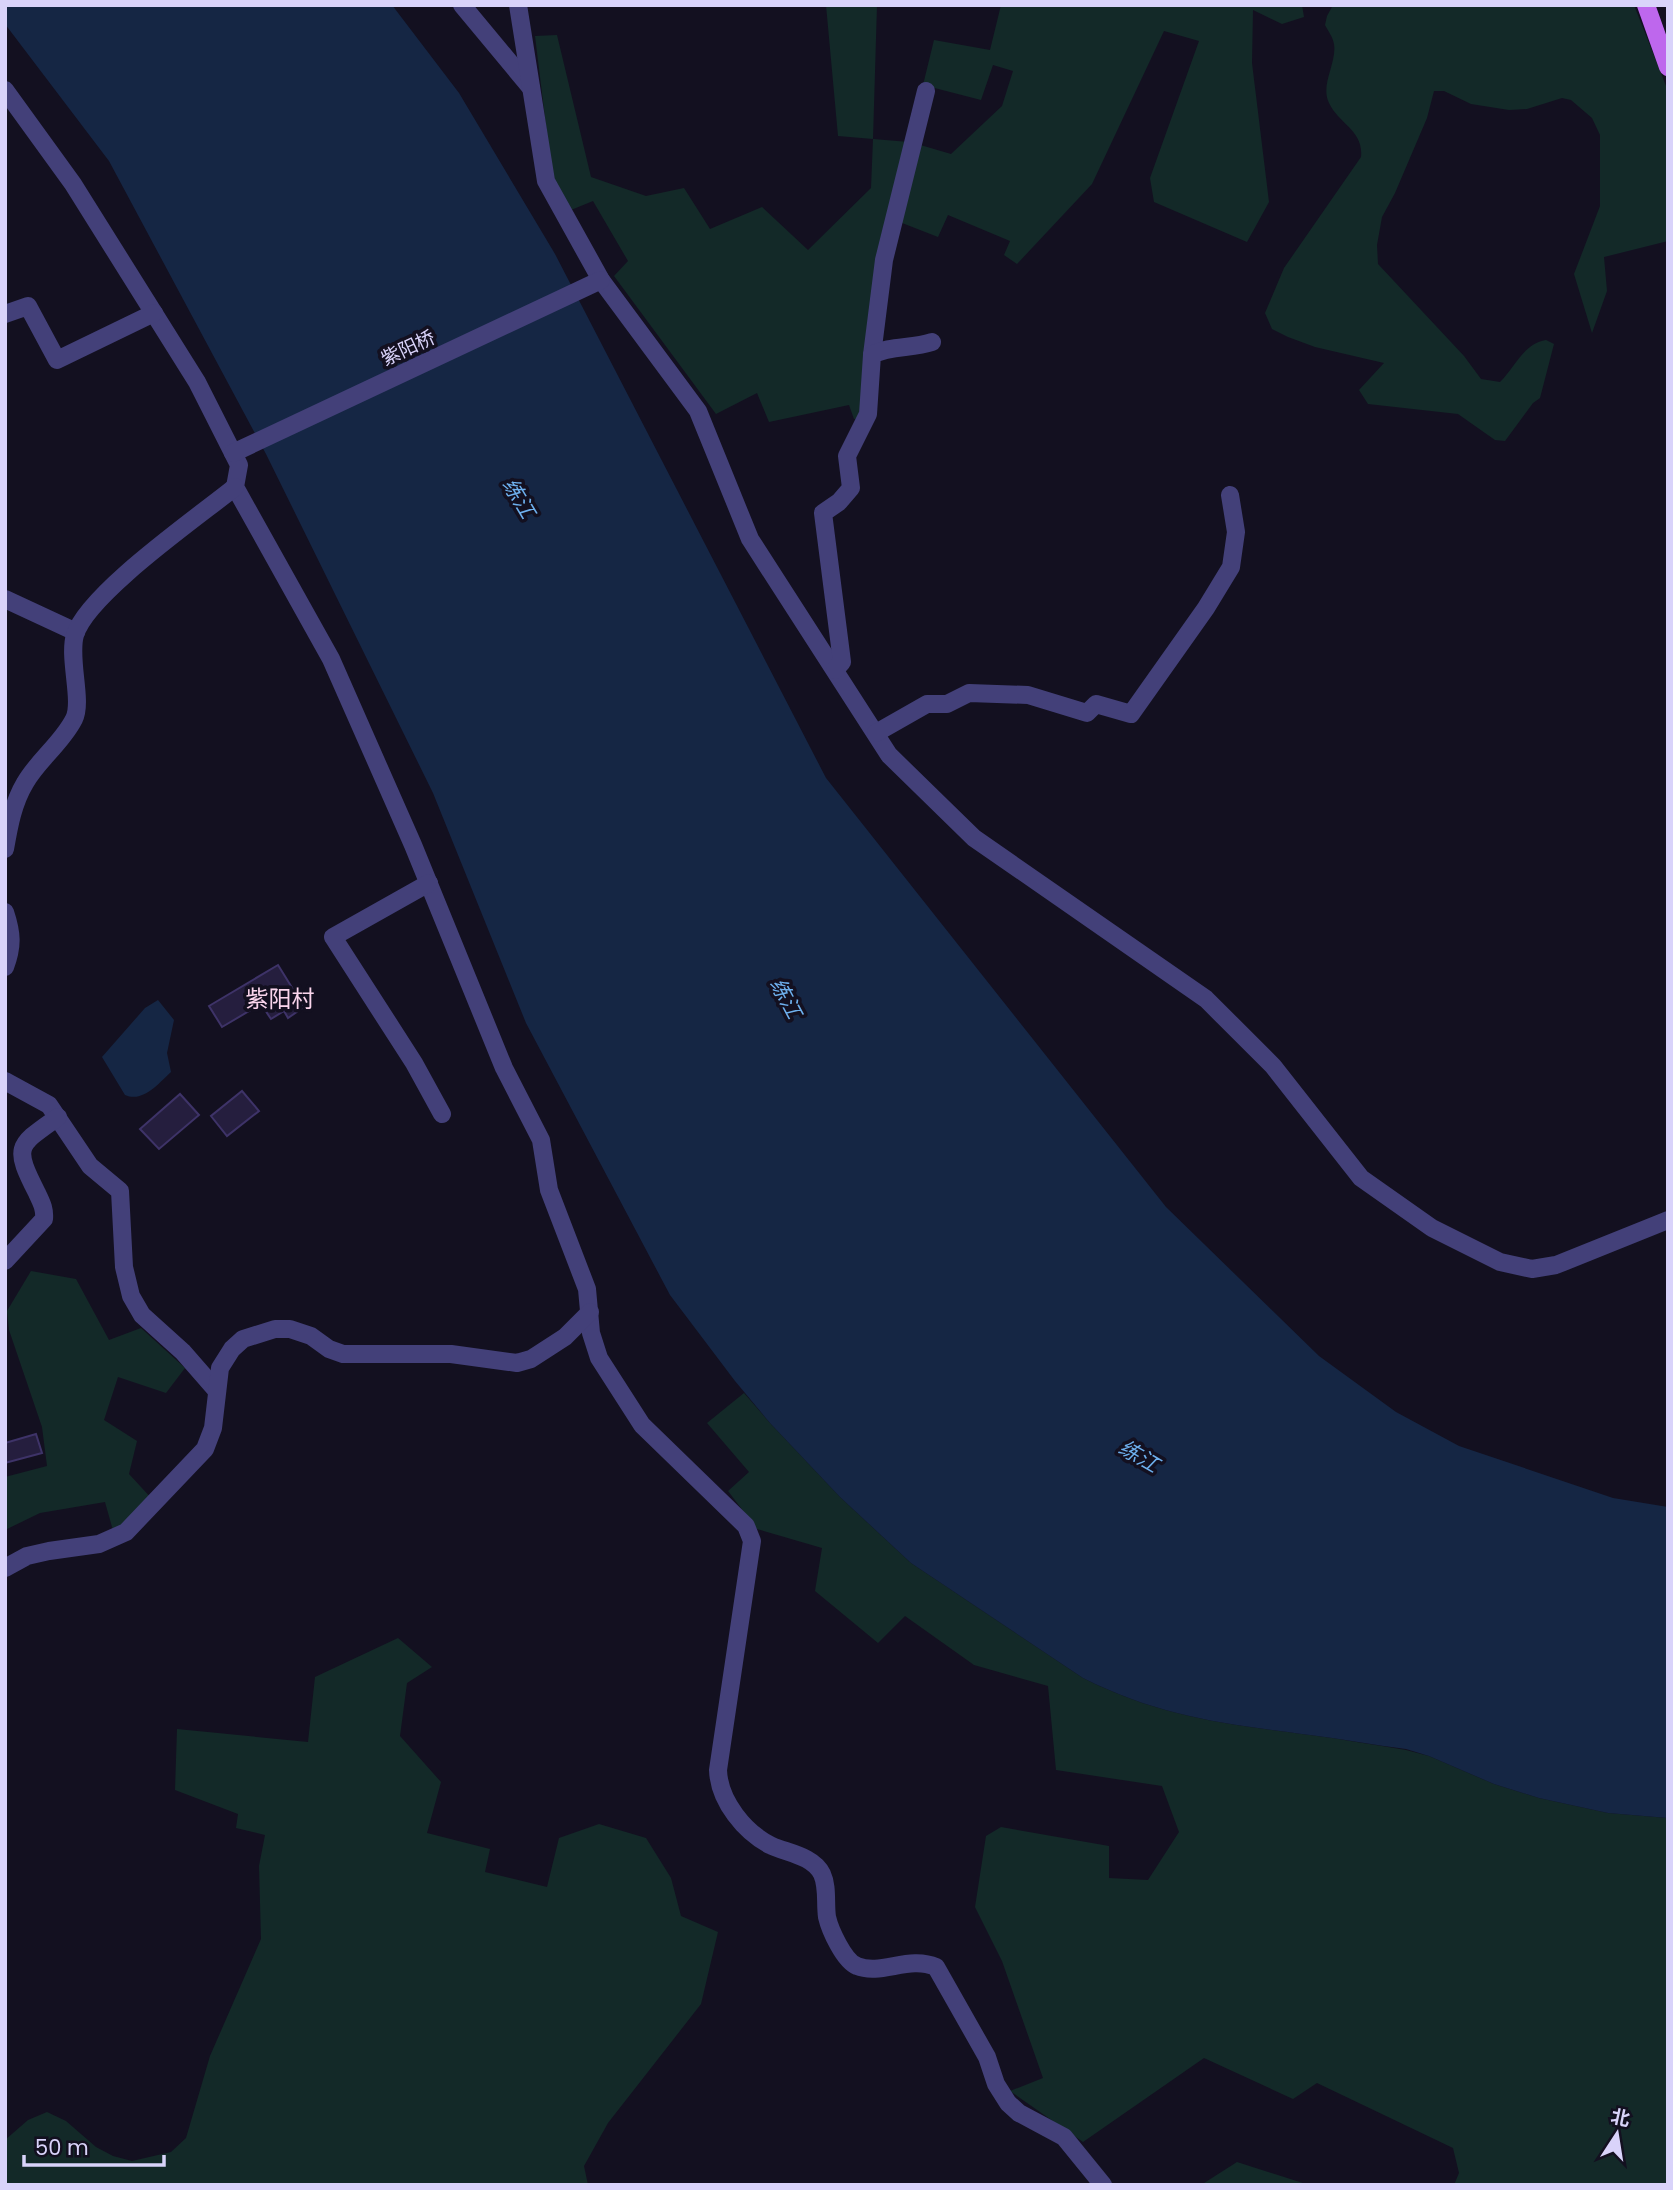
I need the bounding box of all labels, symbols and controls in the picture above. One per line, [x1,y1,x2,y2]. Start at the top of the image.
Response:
street label: 紫阳桥 [376,324,440,372]
water label: 练江 [496,473,543,525]
water label: 练江 [763,973,810,1025]
district label: 紫阳村 [246,983,315,1015]
water label: 练江 [1114,1433,1166,1480]
north arrow [1582,2099,1652,2169]
text: 北 [1608,2103,1633,2133]
scale bar [24,2124,164,2168]
text: 50 m [35,2133,89,2162]

